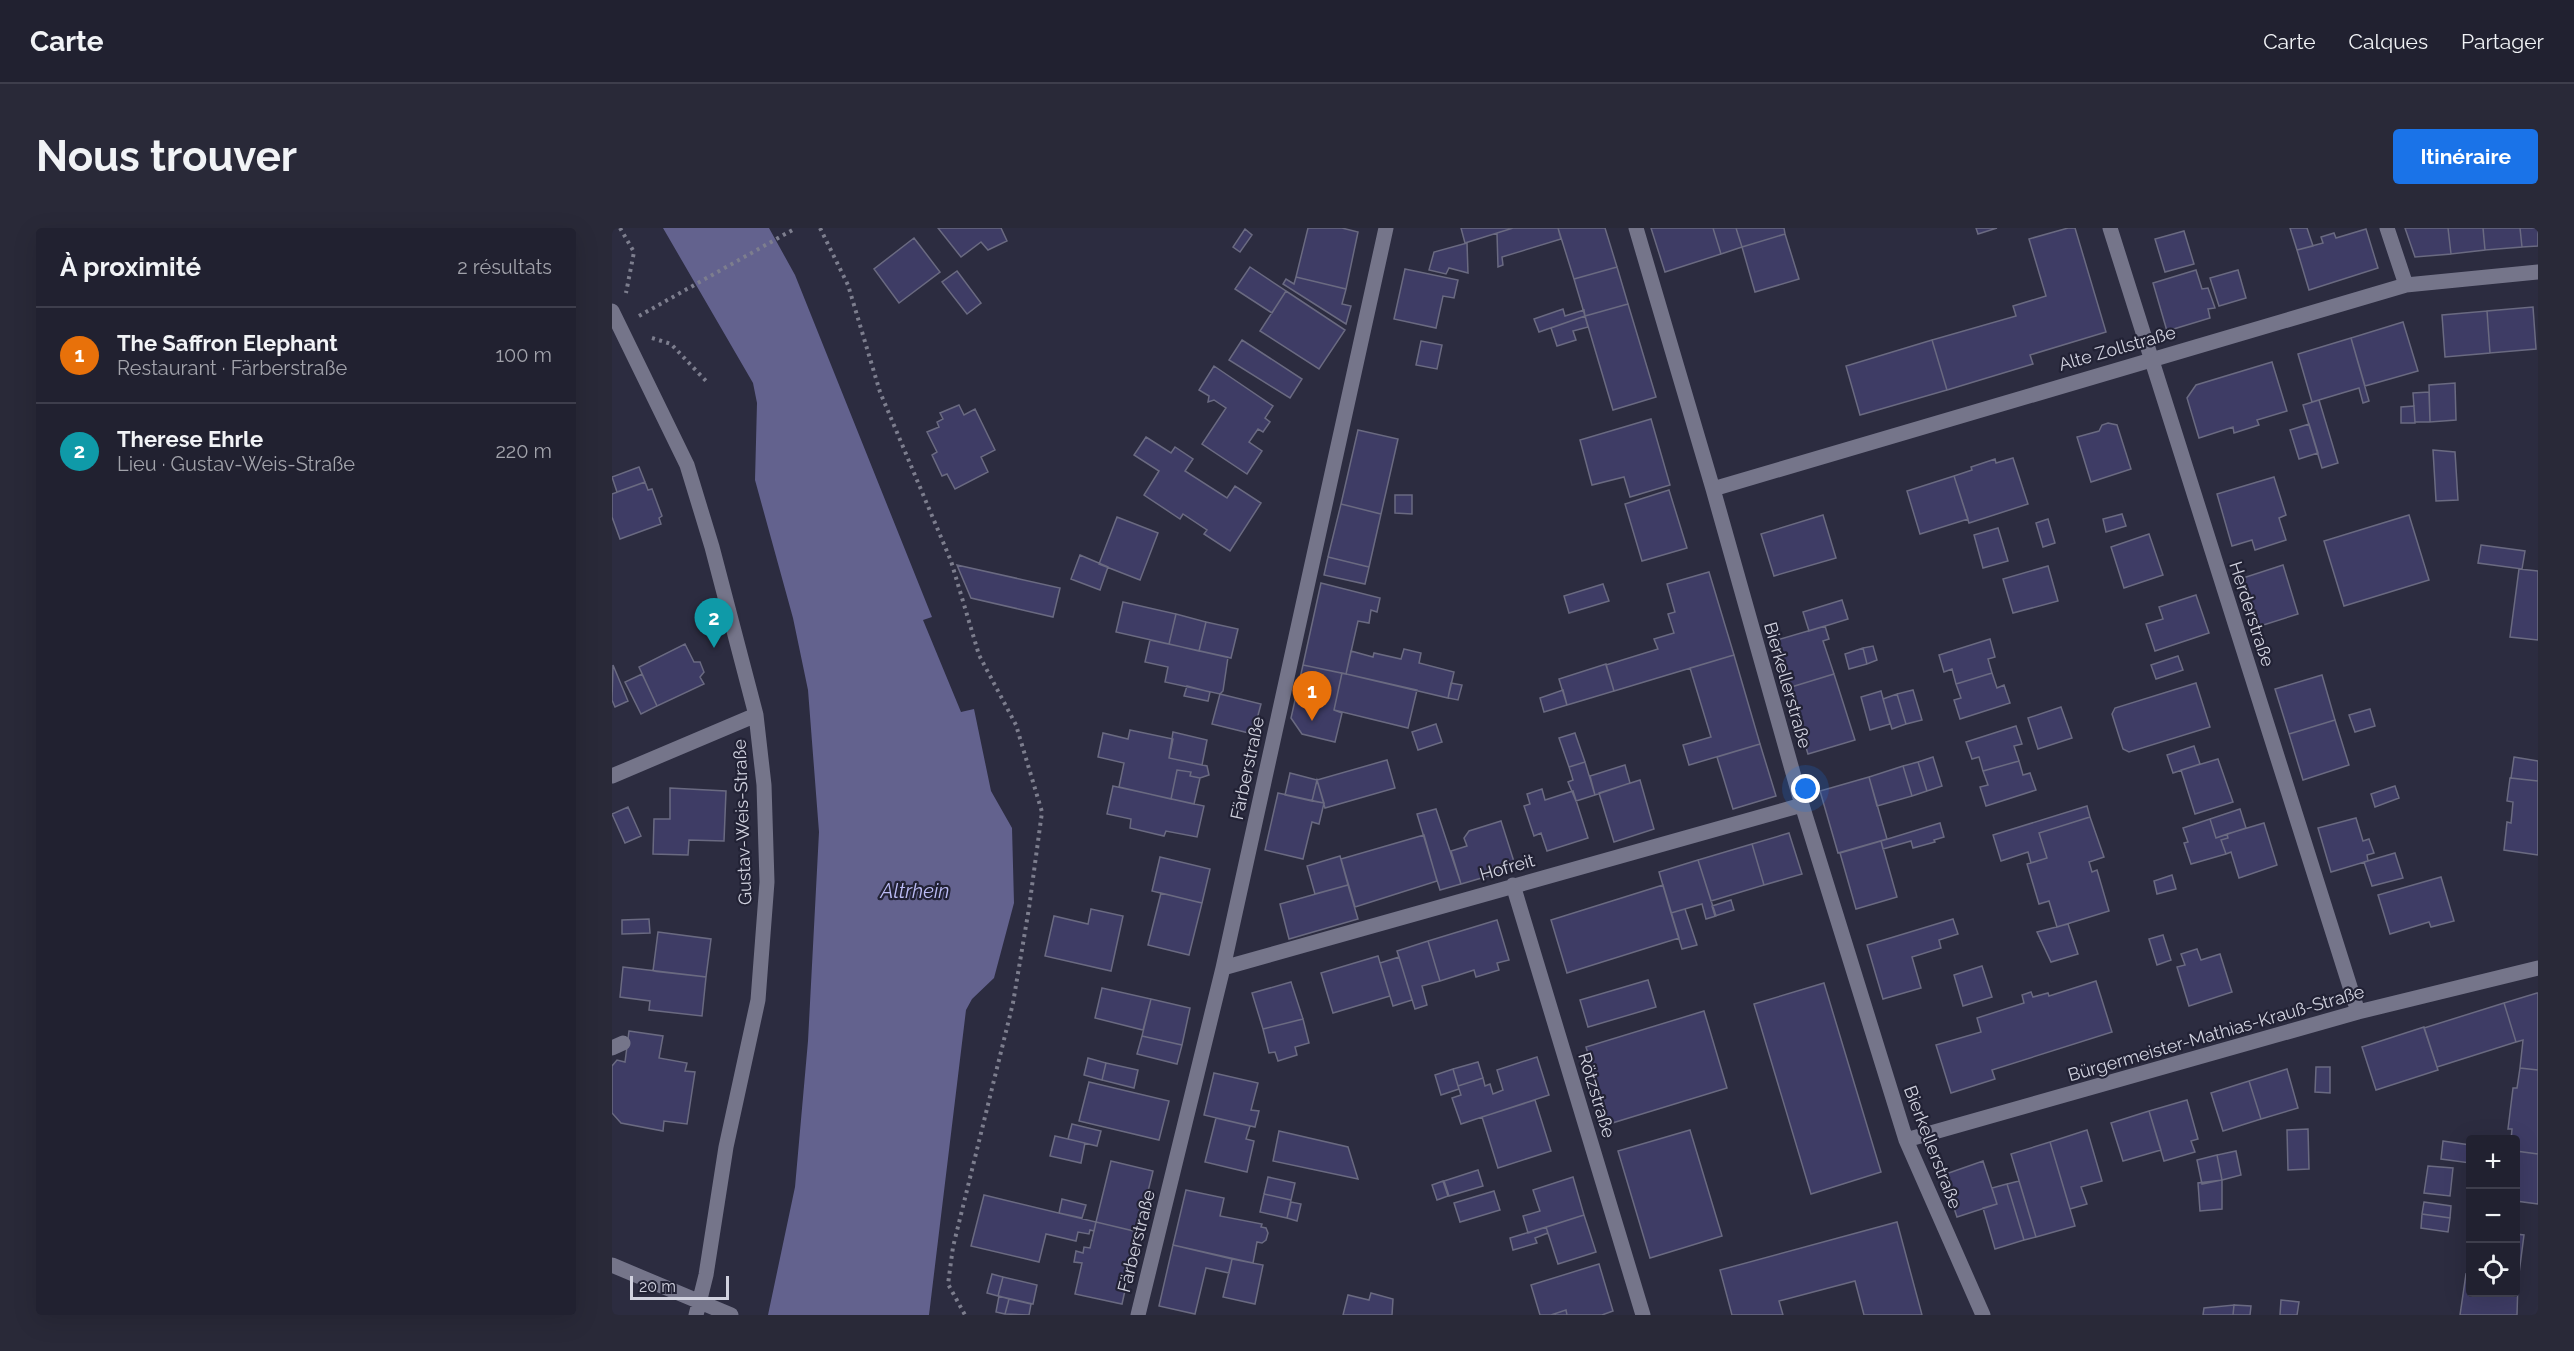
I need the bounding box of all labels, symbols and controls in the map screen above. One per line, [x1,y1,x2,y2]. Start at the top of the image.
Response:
text: Carte [30,25,103,58]
text: Carte [2263,29,2316,54]
text: Calques [2349,29,2428,54]
text: Partager [2461,29,2544,54]
button: Itinéraire [2393,129,2538,184]
text: Nous trouver [36,132,297,181]
text: À proximité [60,252,201,282]
text: 2 résultats [457,255,552,279]
street label: Alte Zollstraße [2056,321,2178,375]
text: The Saffron Elephant [117,330,338,356]
text: 1 [75,343,84,367]
text: 100 m [495,343,552,367]
text: Restaurant · Färberstraße [117,356,347,380]
text: Therese Ehrle [117,426,263,452]
text: 2 [74,439,85,463]
text: 220 m [495,439,552,463]
text: Lieu · Gustav-Weis-Straße [117,452,355,476]
street label: Herderstraße [2225,559,2279,670]
pin: 2 [694,598,734,648]
street label: Bierkellerstraße [1760,619,1816,751]
pin: 1 [1292,672,1332,721]
street label: Färberstraße [1226,714,1268,821]
street label: Gustav-Weis-Straße [729,738,755,905]
your location [1791,774,1820,803]
street label: Hofreit [1477,849,1537,885]
water label: Altrhein [880,879,949,903]
street label: Bürgermeister-Mathias-Krauß-Straße [2065,980,2367,1085]
street label: Rötzstraße [1574,1050,1620,1141]
street label: Bierkellerstraße [1900,1082,1966,1212]
map controls [2466,1135,2520,1297]
button: + [2466,1135,2520,1189]
street label: Färberstraße [1113,1187,1159,1294]
button: − [2466,1189,2520,1243]
button: locate [2466,1243,2520,1297]
scale bar [630,1273,729,1300]
text: 20 m [639,1277,676,1296]

